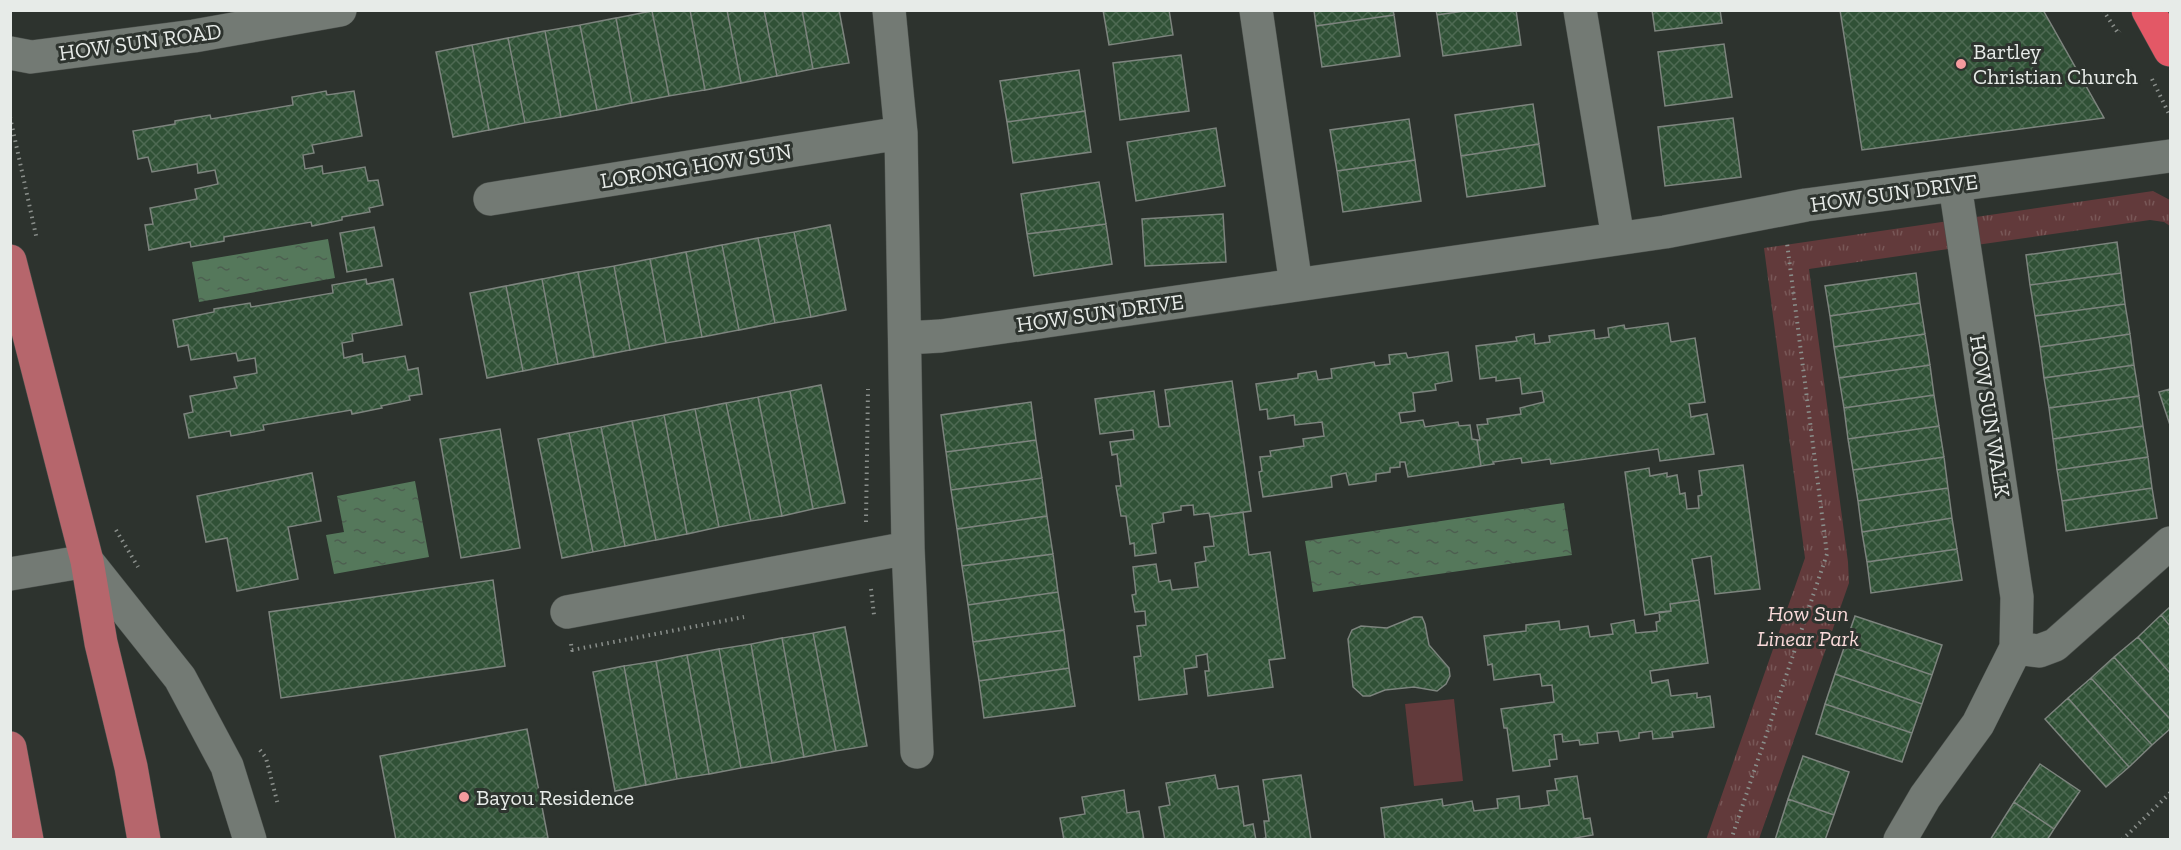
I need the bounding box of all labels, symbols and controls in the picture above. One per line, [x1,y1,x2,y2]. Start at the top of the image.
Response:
street label: HOW SUN ROAD [57,17,223,67]
place label: Bartley Christian Church [1973,38,2138,90]
marker: Bartley Christian Church [1954,57,1968,71]
street label: LORONG HOW SUN [598,138,794,194]
street label: HOW SUN DRIVE [1809,168,1979,218]
street label: HOW SUN DRIVE [1015,288,1185,338]
street label: HOW SUN WALK [1964,333,2016,499]
park label: How Sun Linear Park [1757,600,1859,652]
place label: Bayou Residence [476,784,634,811]
marker: Bayou Residence [457,790,471,804]

